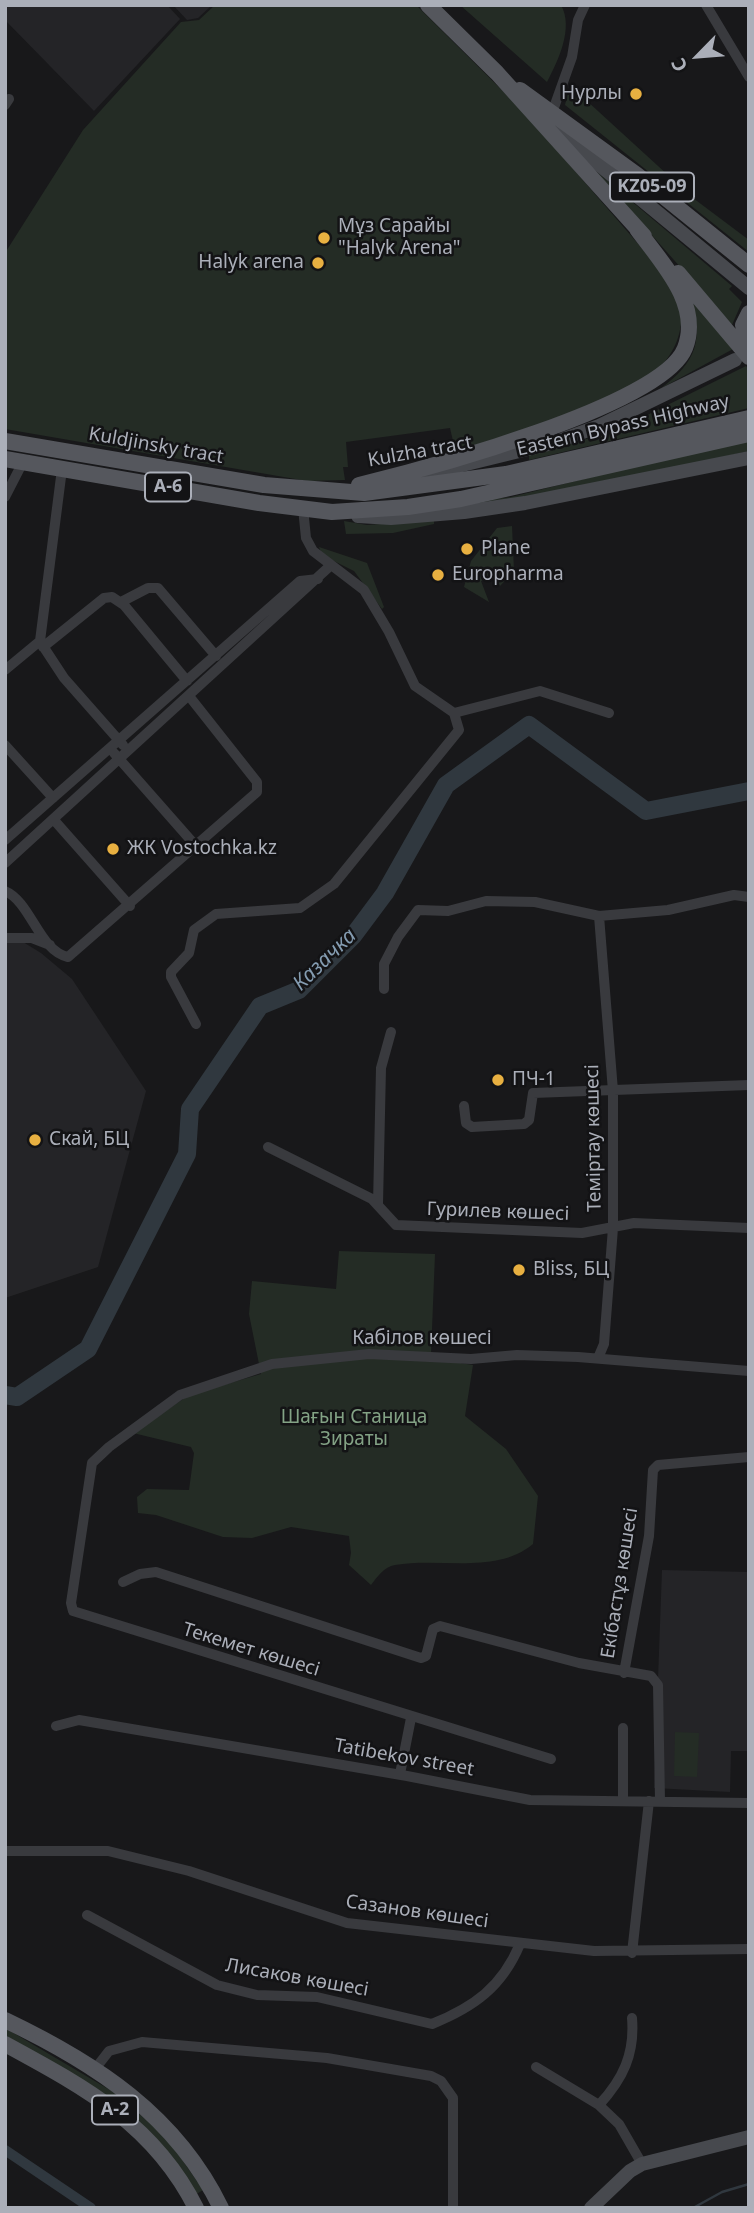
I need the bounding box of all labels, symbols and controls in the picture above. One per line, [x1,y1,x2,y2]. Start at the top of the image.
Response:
north arrow [663,21,733,91]
text: С [665,54,693,76]
place label: Нурлы [561,83,622,105]
marker: Нурлы [628,86,644,102]
road number: KZ05-09 [610,172,694,202]
place label: Мұз Сарайы "Halyk Arena" [338,216,460,260]
marker: Мұз Сарайы "Halyk Arena" [316,230,332,246]
place label: Halyk arena [198,252,304,274]
marker: Halyk arena [310,255,326,271]
street label: Eastern Bypass Highway [514,390,732,462]
street label: Kuldjinsky tract [87,423,225,469]
street label: Kulzha tract [366,432,474,472]
road number: A-6 [145,472,191,502]
place label: Plane [481,538,531,560]
marker: Plane [459,541,475,557]
place label: Europharma [452,564,564,586]
marker: Europharma [430,567,446,583]
place label: ЖК Vostochka.kz [127,838,277,860]
marker: ЖК Vostochka.kz [105,841,121,857]
water label: Казачка [288,924,362,996]
street label: Теміртау көшесі [581,1064,607,1212]
place label: ПЧ-1 [512,1069,556,1091]
marker: ПЧ-1 [490,1072,506,1088]
place label: Скай, БЦ [49,1129,129,1151]
marker: Скай, БЦ [27,1132,43,1148]
street label: Гурилев көшесі [426,1198,570,1226]
place label: Bliss, БЦ [533,1259,609,1281]
marker: Bliss, БЦ [511,1262,527,1278]
street label: Кабілов көшесі [352,1328,492,1350]
park label: Шағын Станица Зираты [281,1407,427,1451]
street label: Екібастұз көшесі [597,1506,643,1660]
street label: Текемет көшесі [180,1618,322,1682]
street label: Tatibekov street [332,1734,476,1782]
street label: Сазанов көшесі [344,1891,490,1933]
street label: Лисаков көшесі [224,1954,370,2002]
road number: A-2 [92,2096,138,2124]

